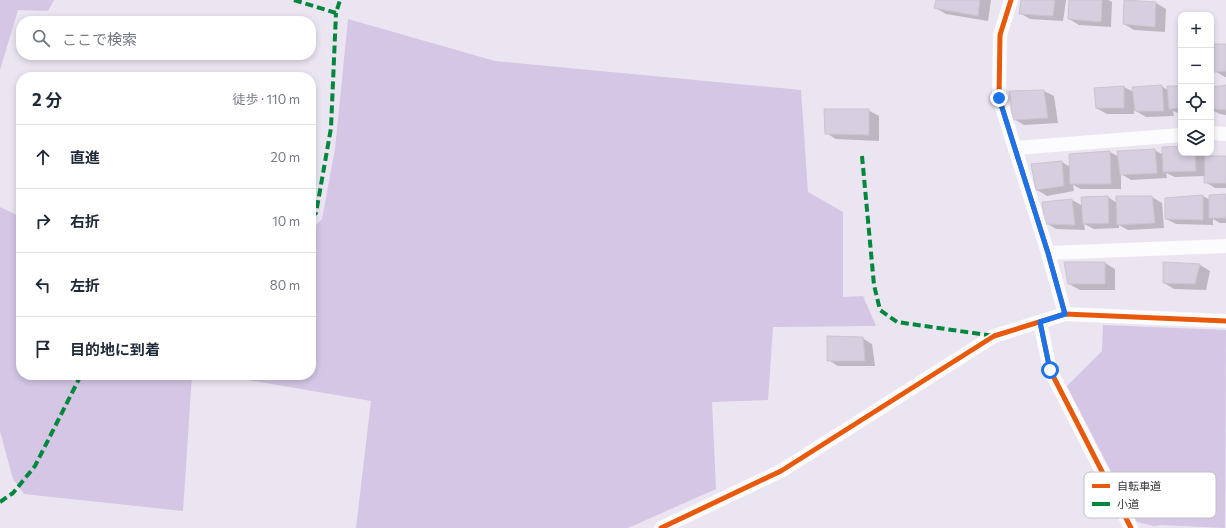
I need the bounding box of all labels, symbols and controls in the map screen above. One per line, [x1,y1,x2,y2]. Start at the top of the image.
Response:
map controls [1178,12,1214,156]
button: + [1178,12,1214,48]
search box [16,16,316,60]
icon: search [30,27,52,49]
text: ここで検索 [62,30,137,48]
button: − [1178,48,1214,84]
button: locate [1178,84,1214,120]
text: 2 分 [32,89,62,110]
route end [990,89,1008,107]
text: 徒歩 · 110 m [233,91,300,107]
button: layers [1178,120,1214,156]
icon: ahead [32,146,54,168]
text: 直進 [70,148,100,166]
text: 20 m [271,149,300,165]
icon: right [32,210,54,232]
text: 右折 [70,212,100,230]
text: 10 m [272,213,300,229]
icon: left [32,274,54,296]
text: 左折 [70,276,100,294]
text: 80 m [270,277,300,293]
icon: arrive [32,338,54,360]
text: 目的地に到着 [70,340,160,358]
route start [1041,361,1059,379]
legend [1084,472,1216,518]
text: 自転車道 [1117,479,1161,492]
text: 小道 [1117,497,1139,510]

